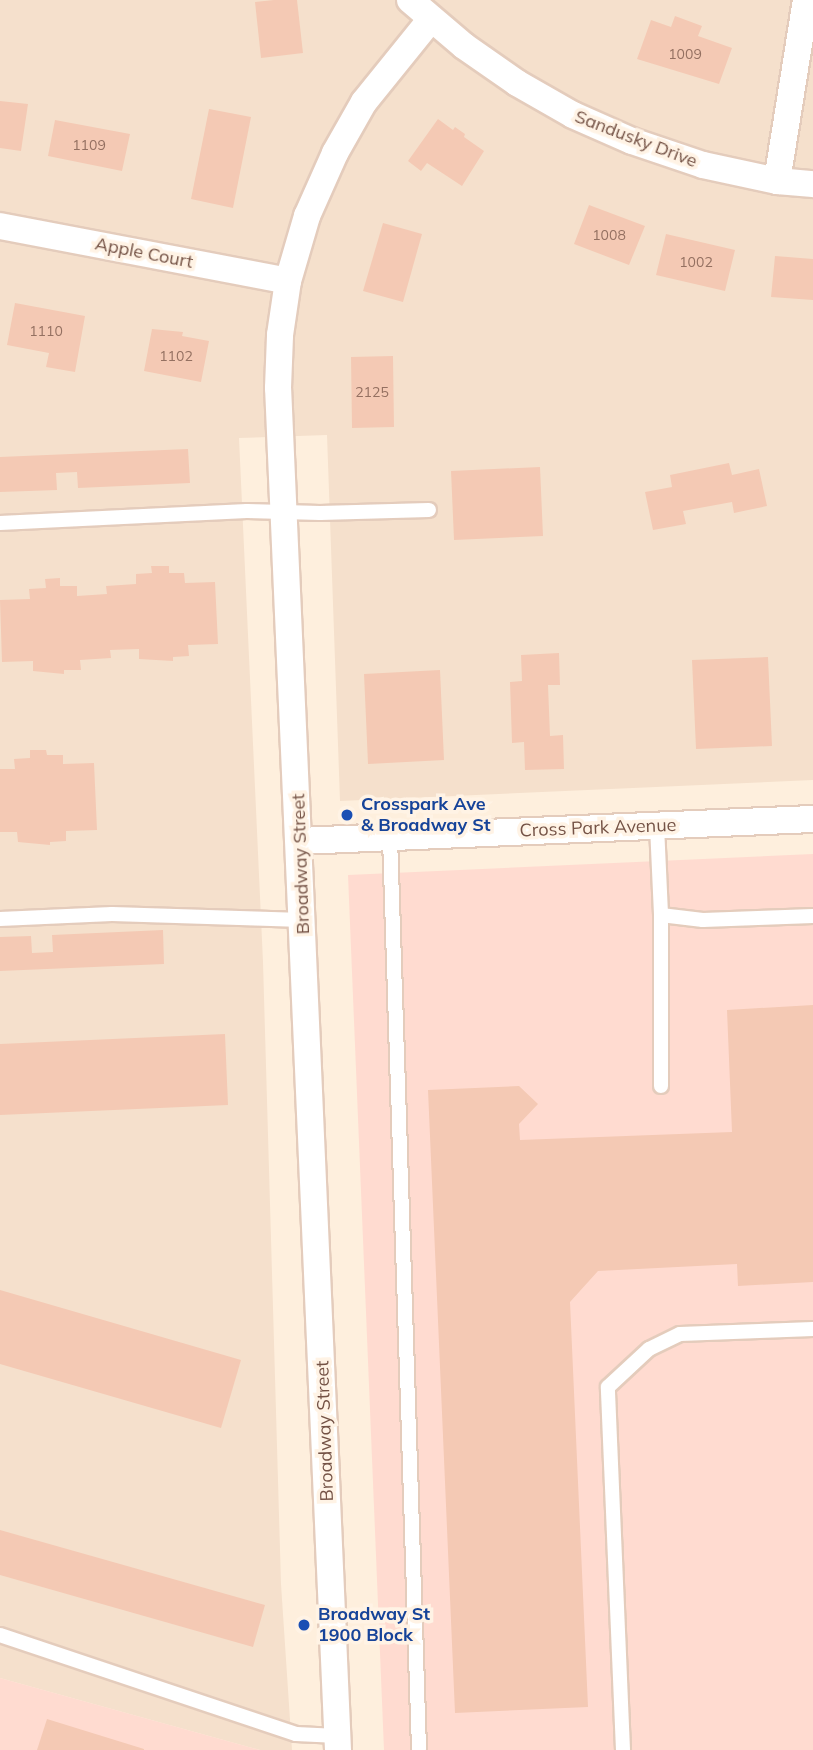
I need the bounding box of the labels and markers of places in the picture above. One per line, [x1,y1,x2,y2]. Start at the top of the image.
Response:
place label: Crosspark Ave & Broadway St [361,794,490,836]
marker: Crosspark Ave & Broadway St [339,807,355,823]
place label: Broadway St 1900 Block [318,1604,430,1646]
marker: Broadway St 1900 Block [296,1617,312,1633]

